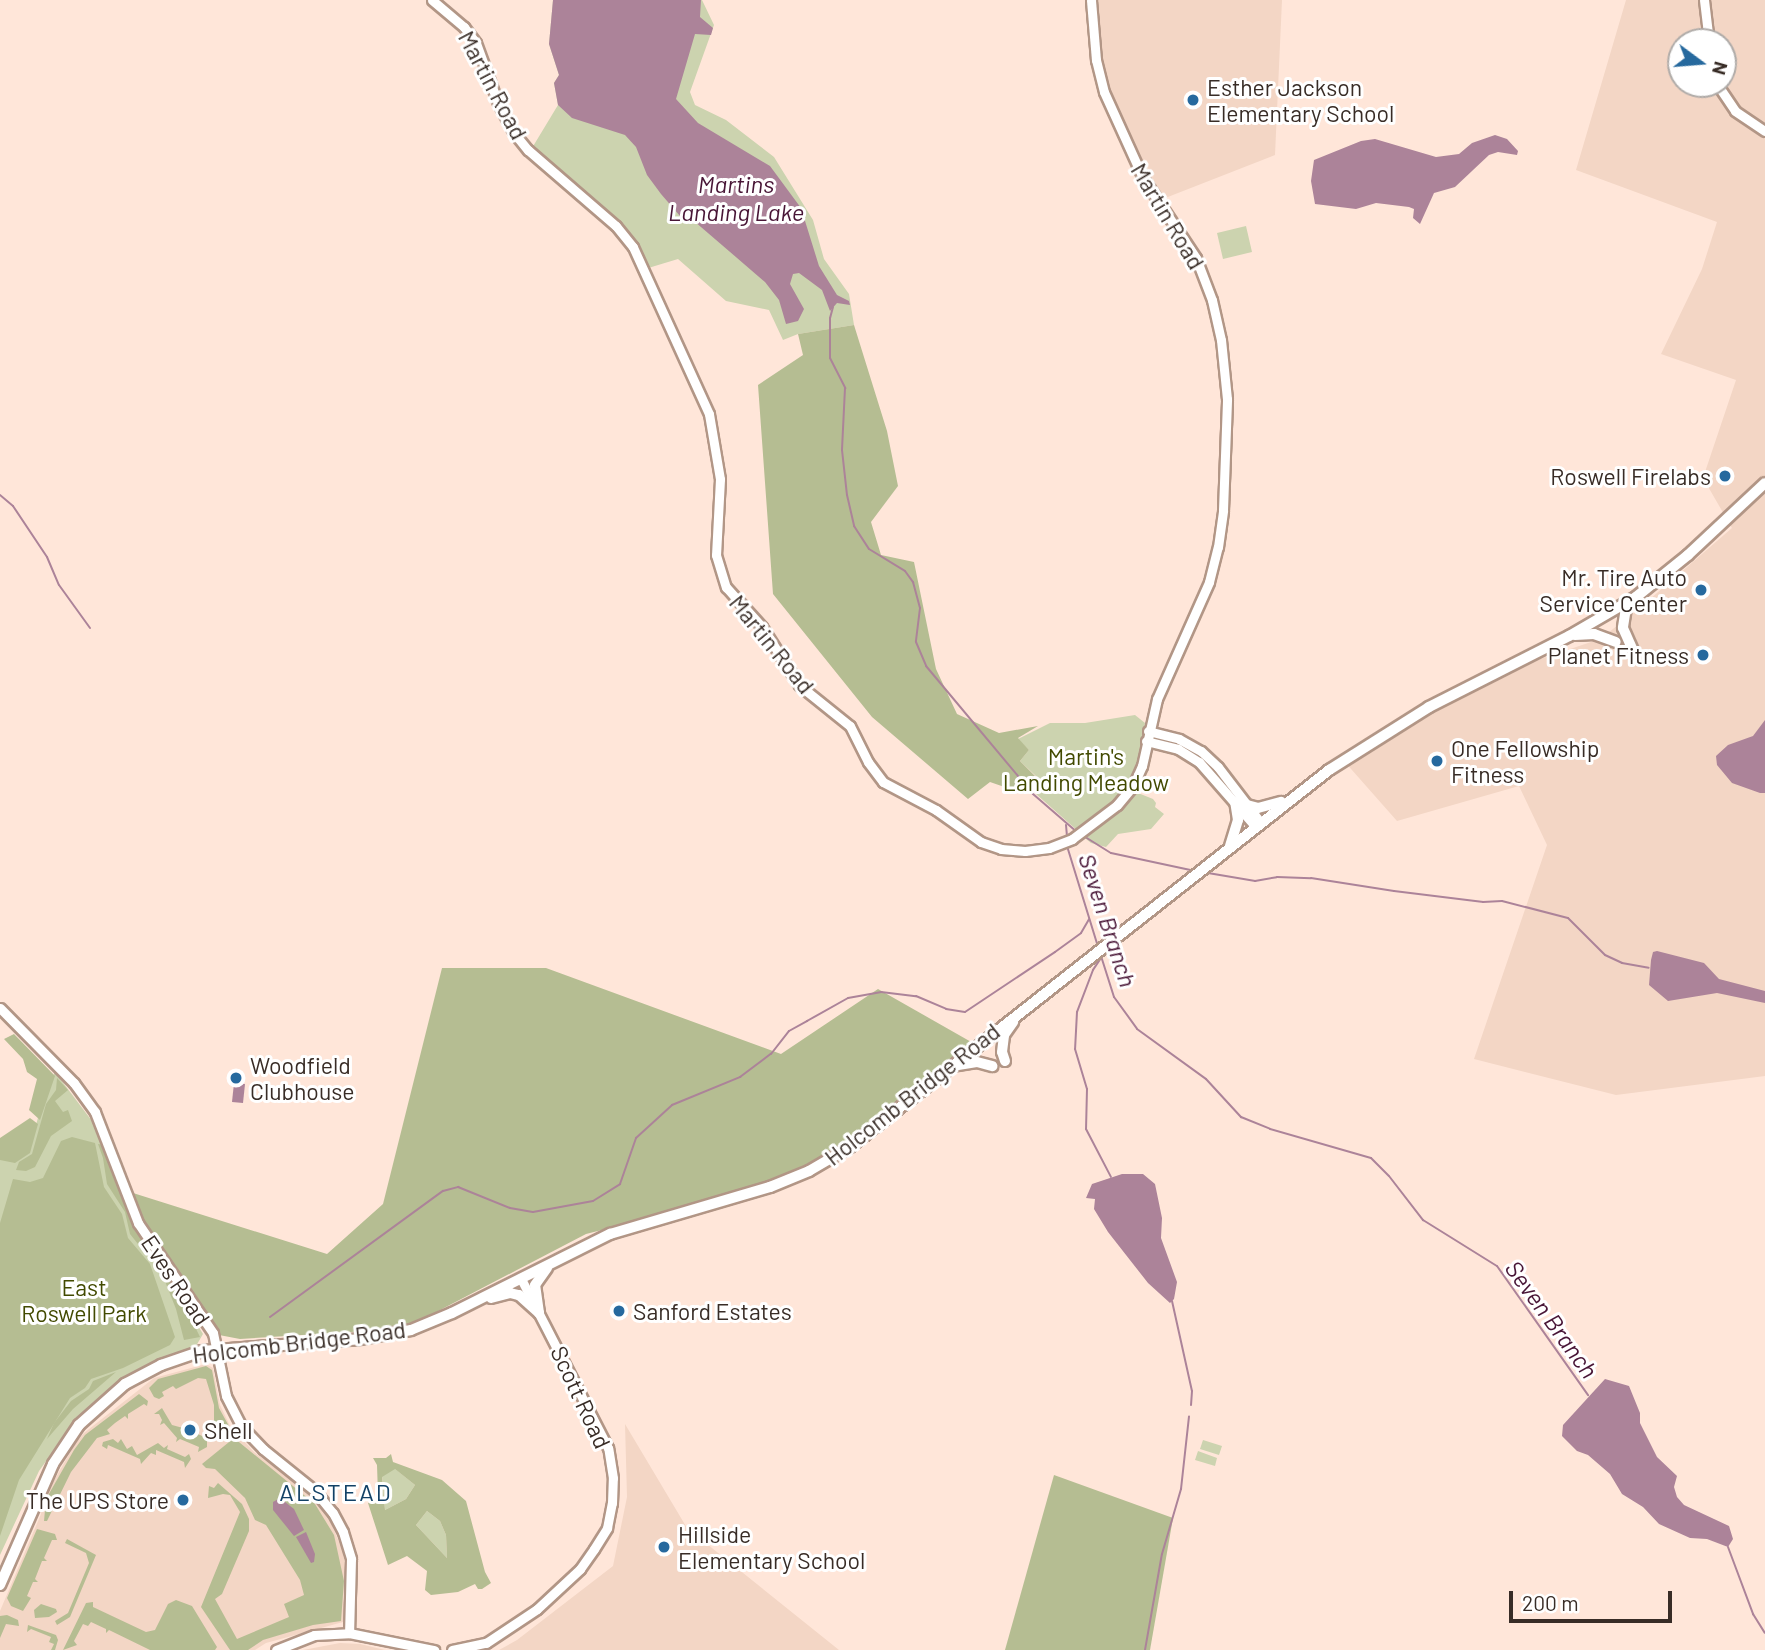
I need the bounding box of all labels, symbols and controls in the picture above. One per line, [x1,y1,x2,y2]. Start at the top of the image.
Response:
street label: Martin Road [453,26,533,144]
north arrow [1667,28,1737,98]
text: N [1708,59,1734,78]
place label: Esther Jackson Elementary School [1207,73,1394,127]
marker: Esther Jackson Elementary School [1185,92,1201,108]
street label: Martin Road [1126,158,1210,274]
water label: Martins Landing Lake [668,170,804,226]
place label: Roswell Firelabs [1550,462,1711,490]
marker: Roswell Firelabs [1717,468,1733,484]
place label: Mr. Tire Auto Service Center [1540,563,1687,617]
marker: Mr. Tire Auto Service Center [1693,582,1709,598]
street label: Martin Road [724,589,820,699]
place label: Planet Fitness [1548,641,1689,669]
marker: Planet Fitness [1695,647,1711,663]
place label: One Fellowship Fitness [1451,734,1599,788]
park label: Martin's Landing Meadow [1003,742,1169,796]
marker: One Fellowship Fitness [1429,753,1445,769]
water label: Seven Branch [1073,850,1143,990]
street label: Holcomb Bridge Road [819,1017,1005,1171]
place label: Woodfield Clubhouse [250,1051,355,1105]
marker: Woodfield Clubhouse [228,1070,244,1086]
street label: Eves Road [136,1230,216,1330]
water label: Seven Branch [1500,1255,1604,1383]
park label: East Roswell Park [21,1273,147,1327]
place label: Sanford Estates [633,1297,792,1325]
marker: Sanford Estates [611,1303,627,1319]
street label: Holcomb Bridge Road [191,1315,407,1369]
street label: Scott Road [545,1341,617,1453]
place label: Shell [204,1416,253,1444]
marker: Shell [182,1422,198,1438]
district label: ALSTEAD [280,1478,392,1506]
place label: The UPS Store [26,1486,169,1514]
marker: The UPS Store [175,1492,191,1508]
place label: Hillside Elementary School [678,1520,865,1574]
marker: Hillside Elementary School [656,1539,672,1555]
scale bar [1513,1576,1676,1620]
text: 200 m [1522,1590,1579,1615]

